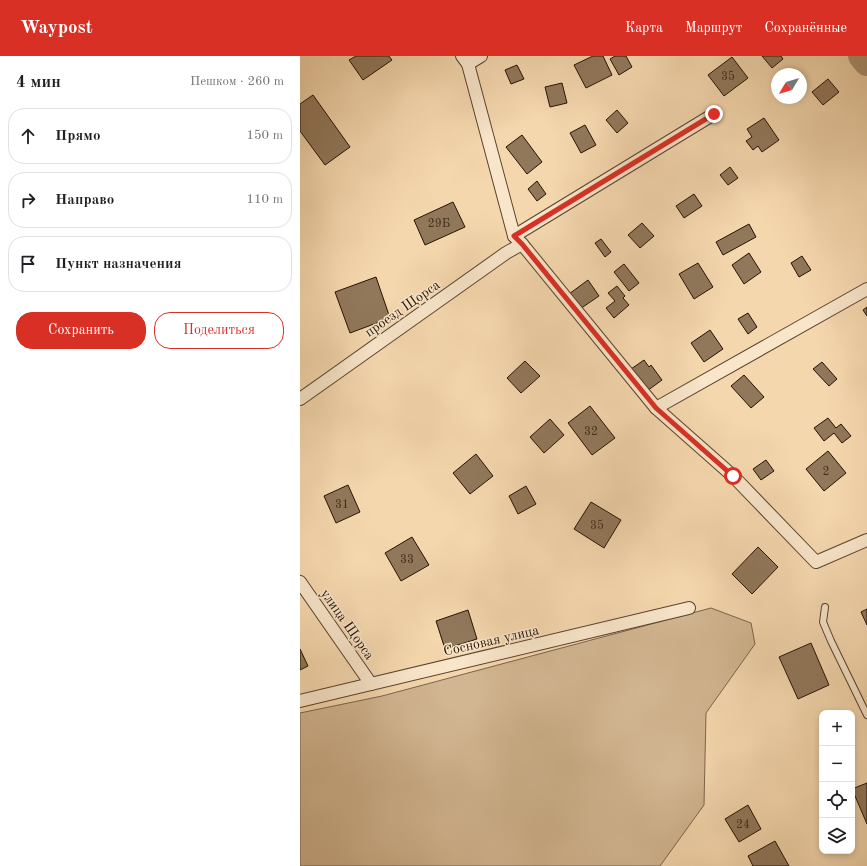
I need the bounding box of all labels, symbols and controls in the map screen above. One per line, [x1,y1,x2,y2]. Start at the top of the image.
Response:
text: Waypost [20,19,93,38]
text: Карта [625,21,663,35]
text: Маршрут [685,21,742,35]
text: Сохранённые [764,21,847,35]
north arrow [771,68,807,104]
house number: 35 [721,70,735,83]
text: 4 мин [16,74,61,91]
text: Пешком · 260 m [190,75,284,88]
route end [705,105,723,123]
icon: ahead [17,125,39,147]
text: Прямо [55,129,101,144]
text: 150 m [246,129,283,142]
icon: right [17,189,39,211]
text: Направо [55,193,114,208]
text: 110 m [246,193,283,206]
house number: 29Б [428,218,450,230]
icon: arrive [17,253,39,275]
text: Пункт назначения [55,257,182,272]
street label: проезд Щорса [363,278,443,340]
button: Сохранить [16,312,146,349]
button: Поделиться [154,312,284,349]
house number: 32 [584,426,598,438]
house number: 2 [823,466,829,478]
route start [724,467,742,485]
house number: 31 [335,499,349,511]
house number: 35 [590,519,604,532]
house number: 33 [400,554,414,566]
street label: улица Щорса [318,587,377,662]
street label: Сосновая улица [442,623,540,659]
map controls [819,710,855,854]
button: + [819,710,855,746]
button: − [819,746,855,782]
button: locate [819,782,855,818]
button: layers [819,818,855,854]
house number: 24 [736,819,750,831]

